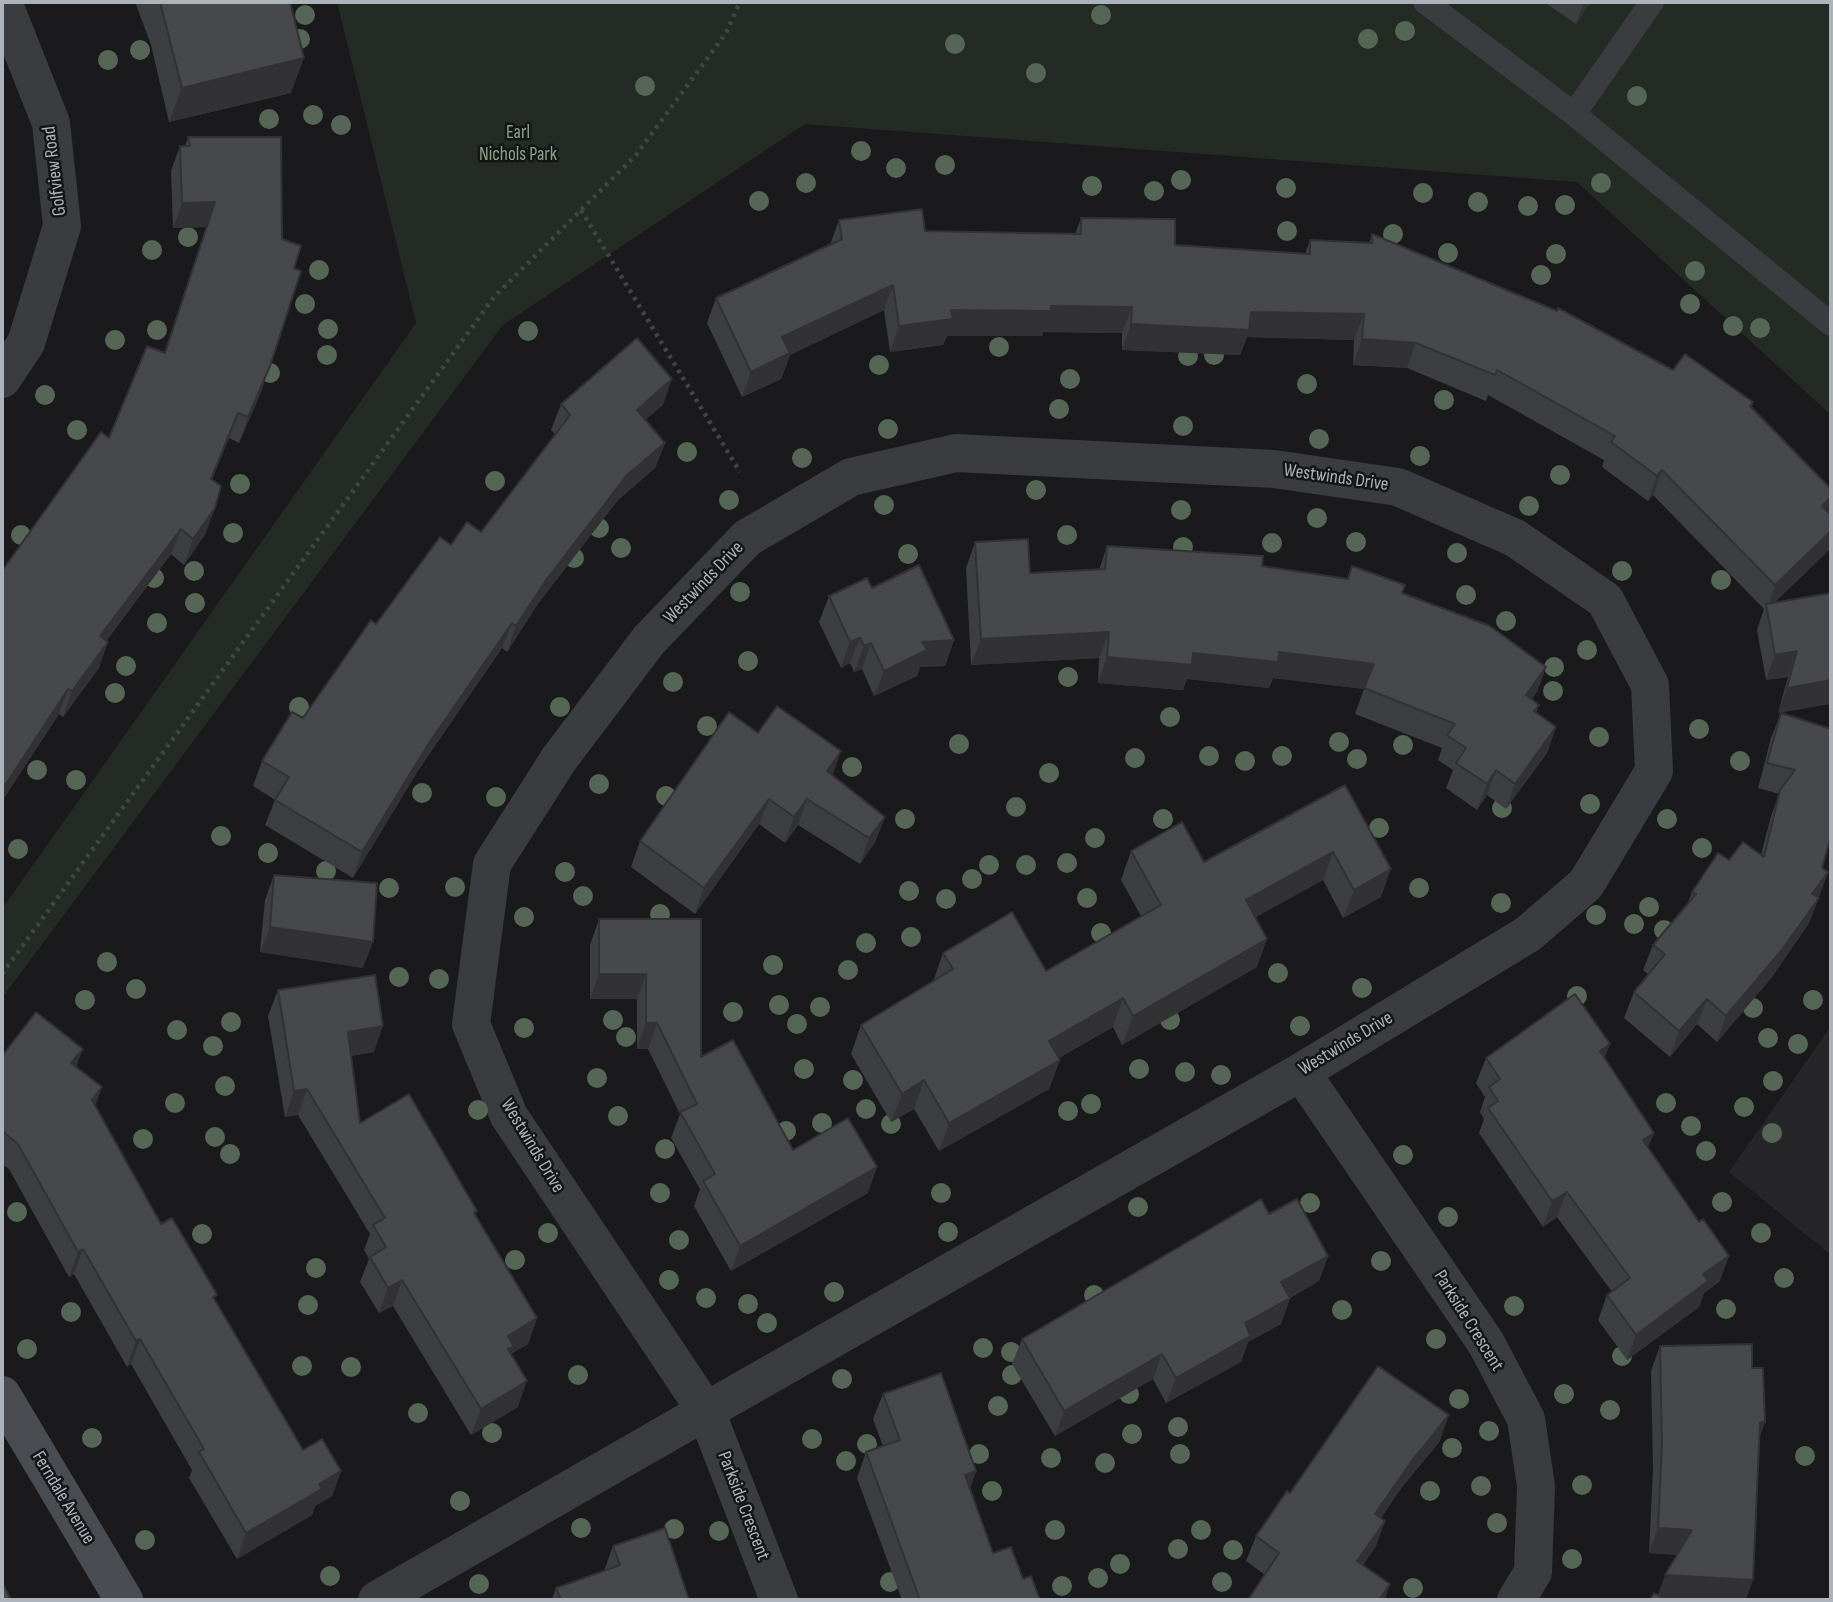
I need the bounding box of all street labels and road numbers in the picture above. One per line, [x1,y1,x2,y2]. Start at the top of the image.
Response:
street label: Golfview Road [38,125,72,217]
street label: Westwinds Drive [1282,459,1390,497]
street label: Westwinds Drive [659,537,749,629]
street label: Westwinds Drive [1295,1007,1397,1081]
street label: Westwinds Drive [495,1095,569,1197]
street label: Parkside Crescent [1428,1266,1508,1376]
street label: Ferndale Avenue [26,1448,100,1548]
street label: Parkside Crescent [712,1448,774,1564]

